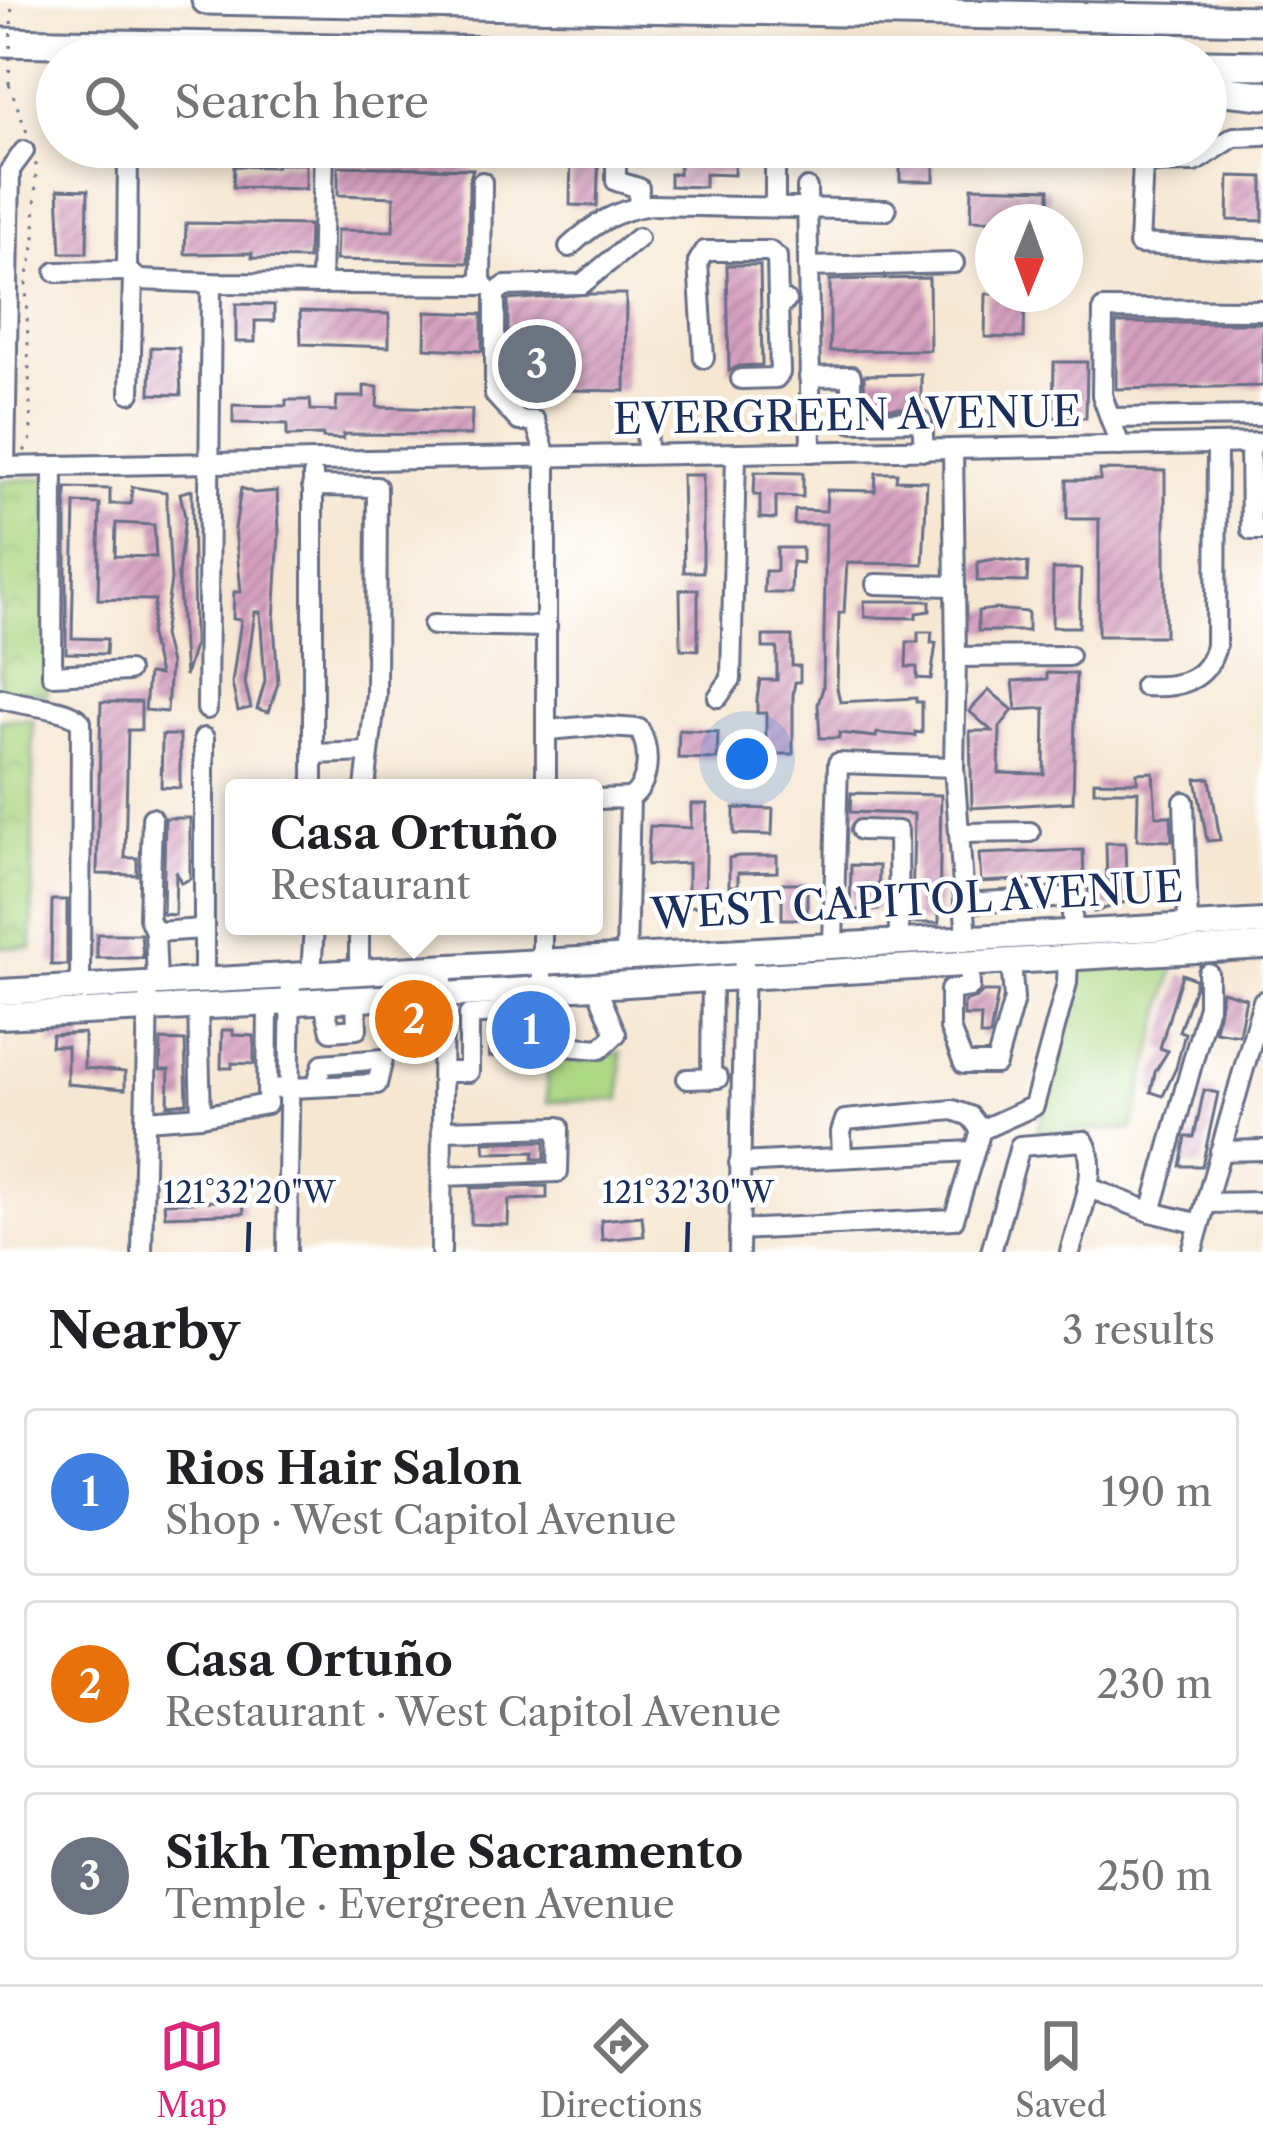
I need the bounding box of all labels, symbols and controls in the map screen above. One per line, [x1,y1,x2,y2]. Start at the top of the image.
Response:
search box [36,36,1227,168]
icon: search [78,69,144,135]
text: Search here [174,74,429,130]
north arrow [975,204,1083,312]
pin: 3 [498,319,576,409]
street label: EVERGREEN AVENUE [613,385,1081,445]
your location [717,729,777,789]
popup [225,779,603,935]
text: Casa Ortuño [270,805,558,861]
street label: WEST CAPITOL AVENUE [648,860,1185,940]
text: Restaurant [270,861,470,909]
pin: 2 [375,974,453,1064]
pin: 1 [492,985,570,1075]
text: 121°32'20"W [163,1174,336,1211]
text: 121°32'30"W [602,1174,775,1211]
text: Nearby [48,1299,240,1361]
text: 3 results [1062,1306,1215,1354]
text: Rios Hair Salon [165,1440,522,1496]
text: 1 [81,1468,99,1516]
text: 190 m [1101,1468,1212,1516]
text: Shop · West Capitol Avenue [165,1496,676,1544]
text: Casa Ortuño [165,1632,453,1688]
text: 2 [78,1660,102,1708]
text: 230 m [1097,1660,1212,1708]
text: Restaurant · West Capitol Avenue [165,1688,781,1736]
text: Sikh Temple Sacramento [165,1824,743,1880]
text: 3 [79,1852,101,1900]
text: 250 m [1097,1852,1212,1900]
text: Temple · Evergreen Avenue [165,1880,675,1928]
tab: Map [156,2013,227,2126]
tab: Directions [540,2013,703,2126]
tab: Saved [1015,2013,1107,2126]

